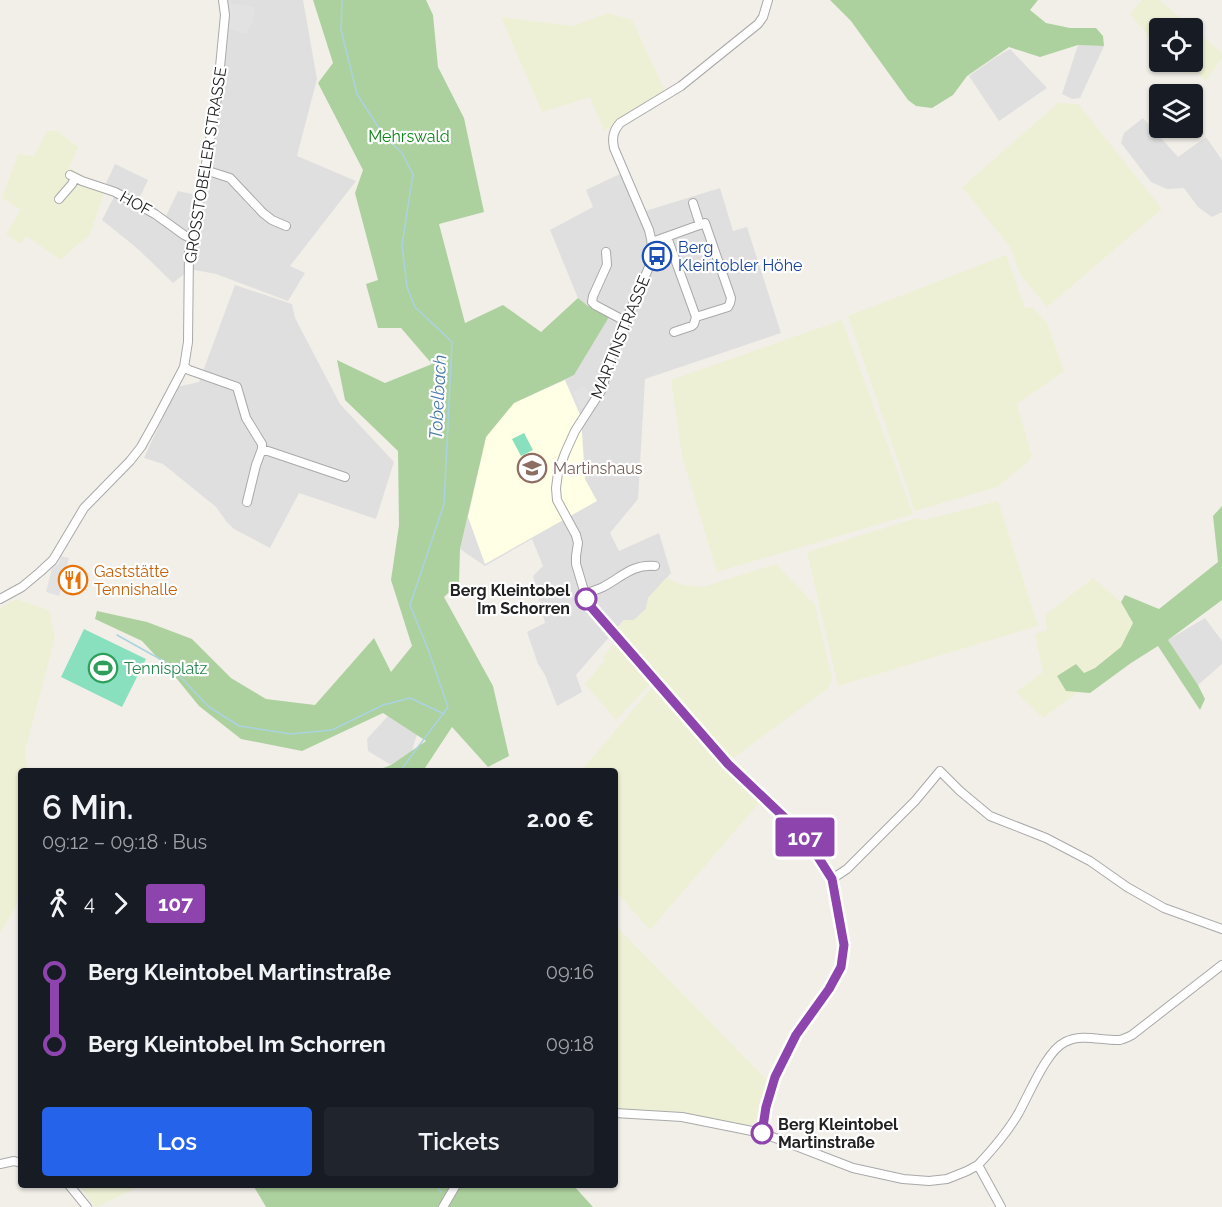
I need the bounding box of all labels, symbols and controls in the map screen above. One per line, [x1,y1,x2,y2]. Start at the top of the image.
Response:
map controls [1149,18,1203,138]
button: locate [1149,18,1203,72]
street label: GROSSTOBELER STRASSE [181,65,230,265]
button: layers [1149,84,1203,138]
park label: Mehrswald [368,127,450,146]
street label: HOF [117,187,155,220]
place label: Berg Kleintobler Höhe [678,238,802,275]
bus stop icon: Berg Kleintobler Höhe [641,240,673,272]
street label: MARTINSTRASSE [587,273,654,401]
water label: Tobelbach [425,354,450,440]
school or university icon: Martinshaus [516,452,548,484]
place label: Martinshaus [553,459,643,478]
place label: Gaststätte Tennishalle [94,562,177,599]
restaurant icon: Gaststätte Tennishalle [57,564,89,596]
place label: Berg Kleintobel Im Schorren [450,581,571,618]
marker: Berg Kleintobel Im Schorren [575,588,597,610]
sports icon: Tennisplatz [87,652,119,684]
place label: Tennisplatz [124,659,207,678]
text: 6 Min. [42,788,134,827]
text: 2.00 € [527,806,594,832]
line badge: 107 [770,818,840,856]
text: 107 [787,825,823,850]
text: 09:12 – 09:18 · Bus [42,830,207,854]
icon: walk [42,887,75,920]
icon: forward [104,887,137,920]
text: 4 [84,891,95,915]
text: 107 [158,891,193,916]
text: Berg Kleintobel Martinstraße [88,959,391,985]
text: 09:16 [546,960,594,984]
text: Berg Kleintobel Im Schorren [88,1031,386,1057]
text: 09:18 [546,1032,594,1056]
button: Los [42,1107,312,1176]
button: Tickets [324,1107,594,1176]
place label: Berg Kleintobel Martinstraße [778,1115,899,1152]
marker: Berg Kleintobel Martinstraße [751,1122,773,1144]

